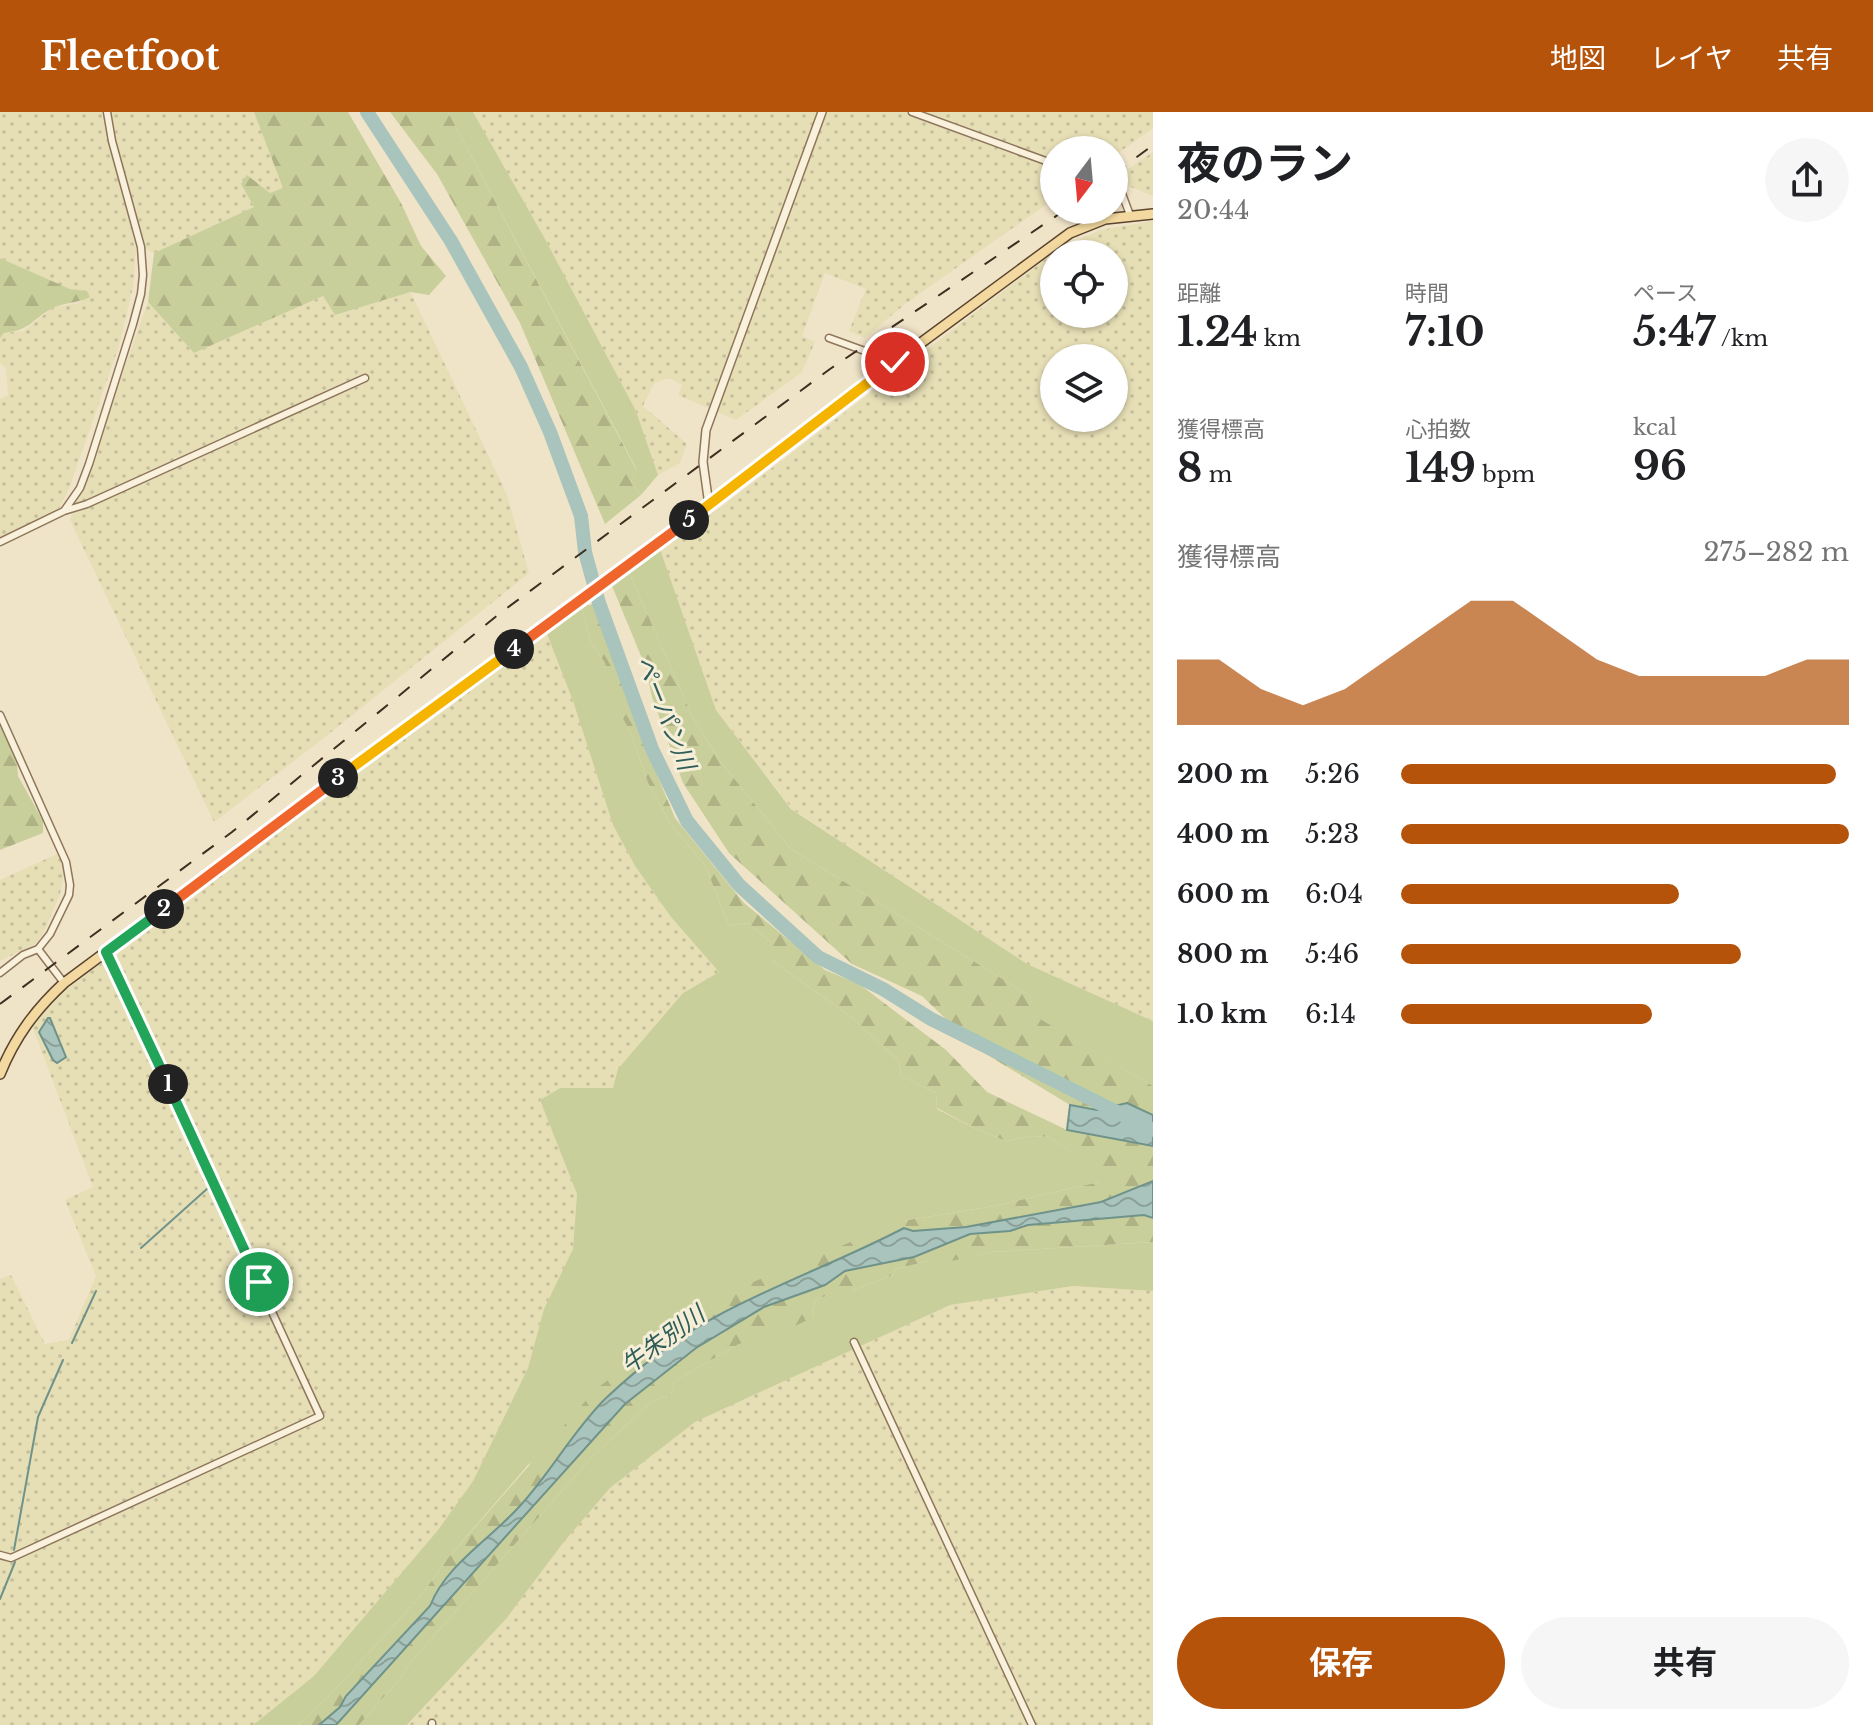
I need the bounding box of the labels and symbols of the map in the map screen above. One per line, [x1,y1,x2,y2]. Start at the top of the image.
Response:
north arrow [1040,136,1128,224]
pin [861,328,929,396]
pin: 5 [669,500,709,540]
pin: 4 [494,629,534,669]
water label: ペーパン川 [629,651,703,777]
pin: 3 [318,758,358,798]
pin: 2 [144,889,184,929]
pin: 1 [148,1064,188,1104]
pin [225,1248,293,1316]
water label: 牛朱別川 [615,1298,712,1380]

